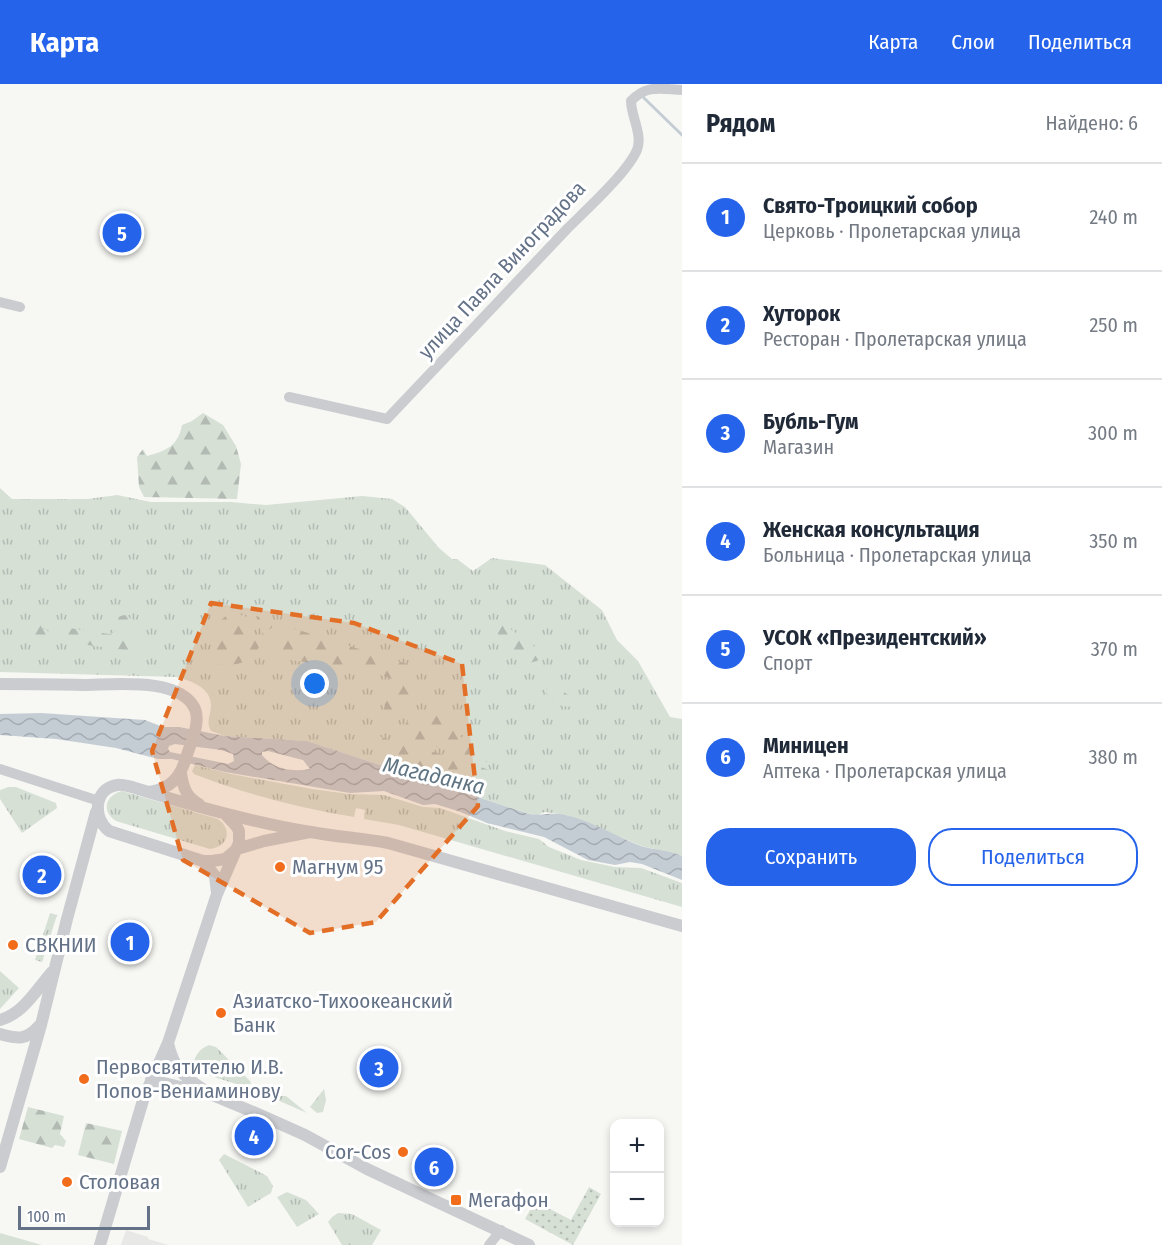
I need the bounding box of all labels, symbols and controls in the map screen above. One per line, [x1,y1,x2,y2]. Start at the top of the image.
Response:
text: Карта [30,26,99,59]
text: Карта [868,29,918,55]
text: Слои [951,29,995,55]
text: Поделиться [1028,29,1132,55]
text: Рядом [706,108,775,139]
text: Найдено: 6 [1045,111,1138,135]
street label: улица Павла Виноградова [413,176,591,364]
text: Свято-Троицкий собор [763,192,978,219]
text: 1 [721,205,730,229]
text: 240 m [1089,205,1138,229]
pin: 5 [102,210,142,256]
text: Церковь · Пролетарская улица [763,219,1021,243]
text: Хуторок [763,300,840,327]
text: 2 [721,313,730,337]
text: 250 m [1090,313,1138,337]
text: Ресторан · Пролетарская улица [763,327,1027,351]
text: Бубль-Гум [763,408,859,435]
text: 3 [721,421,730,445]
text: 300 m [1088,421,1138,445]
text: Магазин [763,435,834,459]
text: Женская консультация [763,516,980,543]
text: 4 [720,529,731,553]
text: 350 m [1089,529,1138,553]
text: Больница · Пролетарская улица [763,543,1032,567]
text: УСОК «Президентский» [763,624,987,651]
text: 5 [721,637,730,661]
text: 370 m [1091,637,1138,661]
text: Спорт [763,651,812,675]
your location [300,669,329,698]
text: Миницен [763,732,849,759]
text: 6 [720,745,731,769]
text: 380 m [1088,745,1138,769]
water label: Магаданка [380,751,487,800]
text: Аптека · Пролетарская улица [763,759,1007,783]
button: Сохранить [706,828,916,886]
button: Поделиться [928,828,1138,886]
pin: 2 [22,852,62,898]
place label: Магнум 95 [292,854,383,880]
marker: Магнум 95 [273,860,287,874]
pin: 1 [110,920,150,964]
place label: СВКНИИ [25,932,97,958]
marker: СВКНИИ [6,938,20,952]
place label: Азиатско-Тихоокеанский Банк [233,988,453,1038]
marker: Азиатско-Тихоокеанский Банк [214,1006,228,1020]
pin: 3 [360,1046,398,1090]
place label: Первосвятителю И.В. Попов-Вениаминову [96,1054,283,1104]
marker: Первосвятителю И.В. Попов-Вениаминову [77,1072,91,1086]
pin: 4 [234,1114,274,1158]
map controls [610,1119,664,1227]
button: + [610,1119,664,1173]
place label: Cor-Cos [325,1139,391,1165]
pin: 6 [414,1144,454,1190]
marker: Cor-Cos [396,1145,410,1159]
place label: Столовая [79,1169,160,1195]
button: − [610,1173,664,1227]
marker: Столовая [60,1175,74,1189]
place label: Мегафон [468,1187,549,1213]
marker: Мегафон [449,1193,463,1207]
scale bar [18,1203,150,1230]
text: 100 m [27,1207,66,1226]

